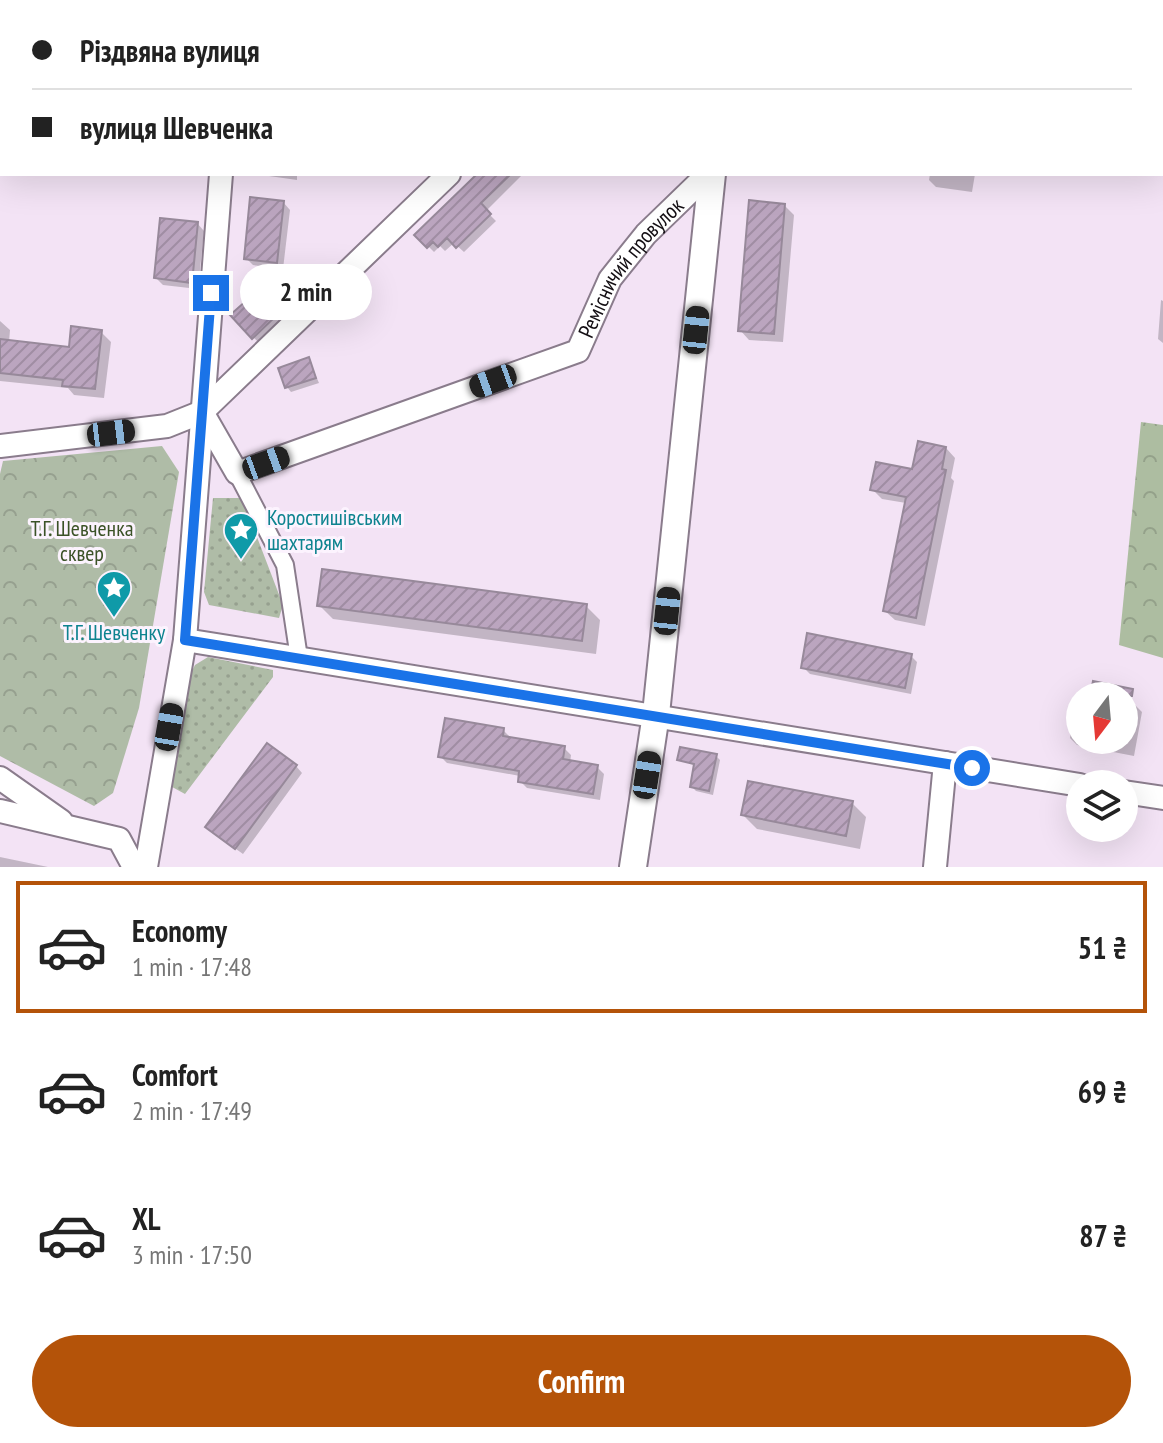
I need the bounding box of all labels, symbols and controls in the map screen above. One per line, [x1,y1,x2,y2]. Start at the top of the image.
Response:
text: Різдвяна вулиця [80,31,260,70]
text: вулиця Шевченка [80,108,273,147]
street label: Ремісничий провулок [572,191,690,342]
callout: 2 min [239,265,371,321]
route end [193,275,229,311]
text: 2 min [280,275,332,308]
car [682,305,710,355]
car [466,362,520,400]
car [86,418,136,448]
car [239,444,293,482]
place label: Коростишівським шахтарям [267,503,402,556]
place icon: Коростишівським шахтарям [222,511,260,561]
park label: Т.Г. Шевченка сквер [31,514,133,567]
place icon: Т.Г. Шевченку [95,569,133,619]
car [653,586,681,636]
place label: Т.Г. Шевченку [63,618,166,646]
north arrow [1066,682,1138,754]
map controls [1066,682,1138,842]
car [153,701,185,753]
car [631,749,663,801]
route start [954,750,990,786]
button: layers [1066,770,1138,842]
icon: car [36,911,108,983]
text: Economy [132,911,227,950]
text: 51 ₴ [1078,928,1127,967]
text: 1 min · 17:48 [132,950,252,983]
icon: car [36,1055,108,1127]
text: Comfort [132,1055,218,1094]
text: 69 ₴ [1078,1072,1127,1111]
text: 2 min · 17:49 [132,1094,252,1127]
icon: car [36,1199,108,1271]
text: XL [132,1199,161,1238]
text: 87 ₴ [1079,1216,1127,1255]
text: 3 min · 17:50 [132,1238,252,1271]
button: Confirm [32,1335,1131,1427]

